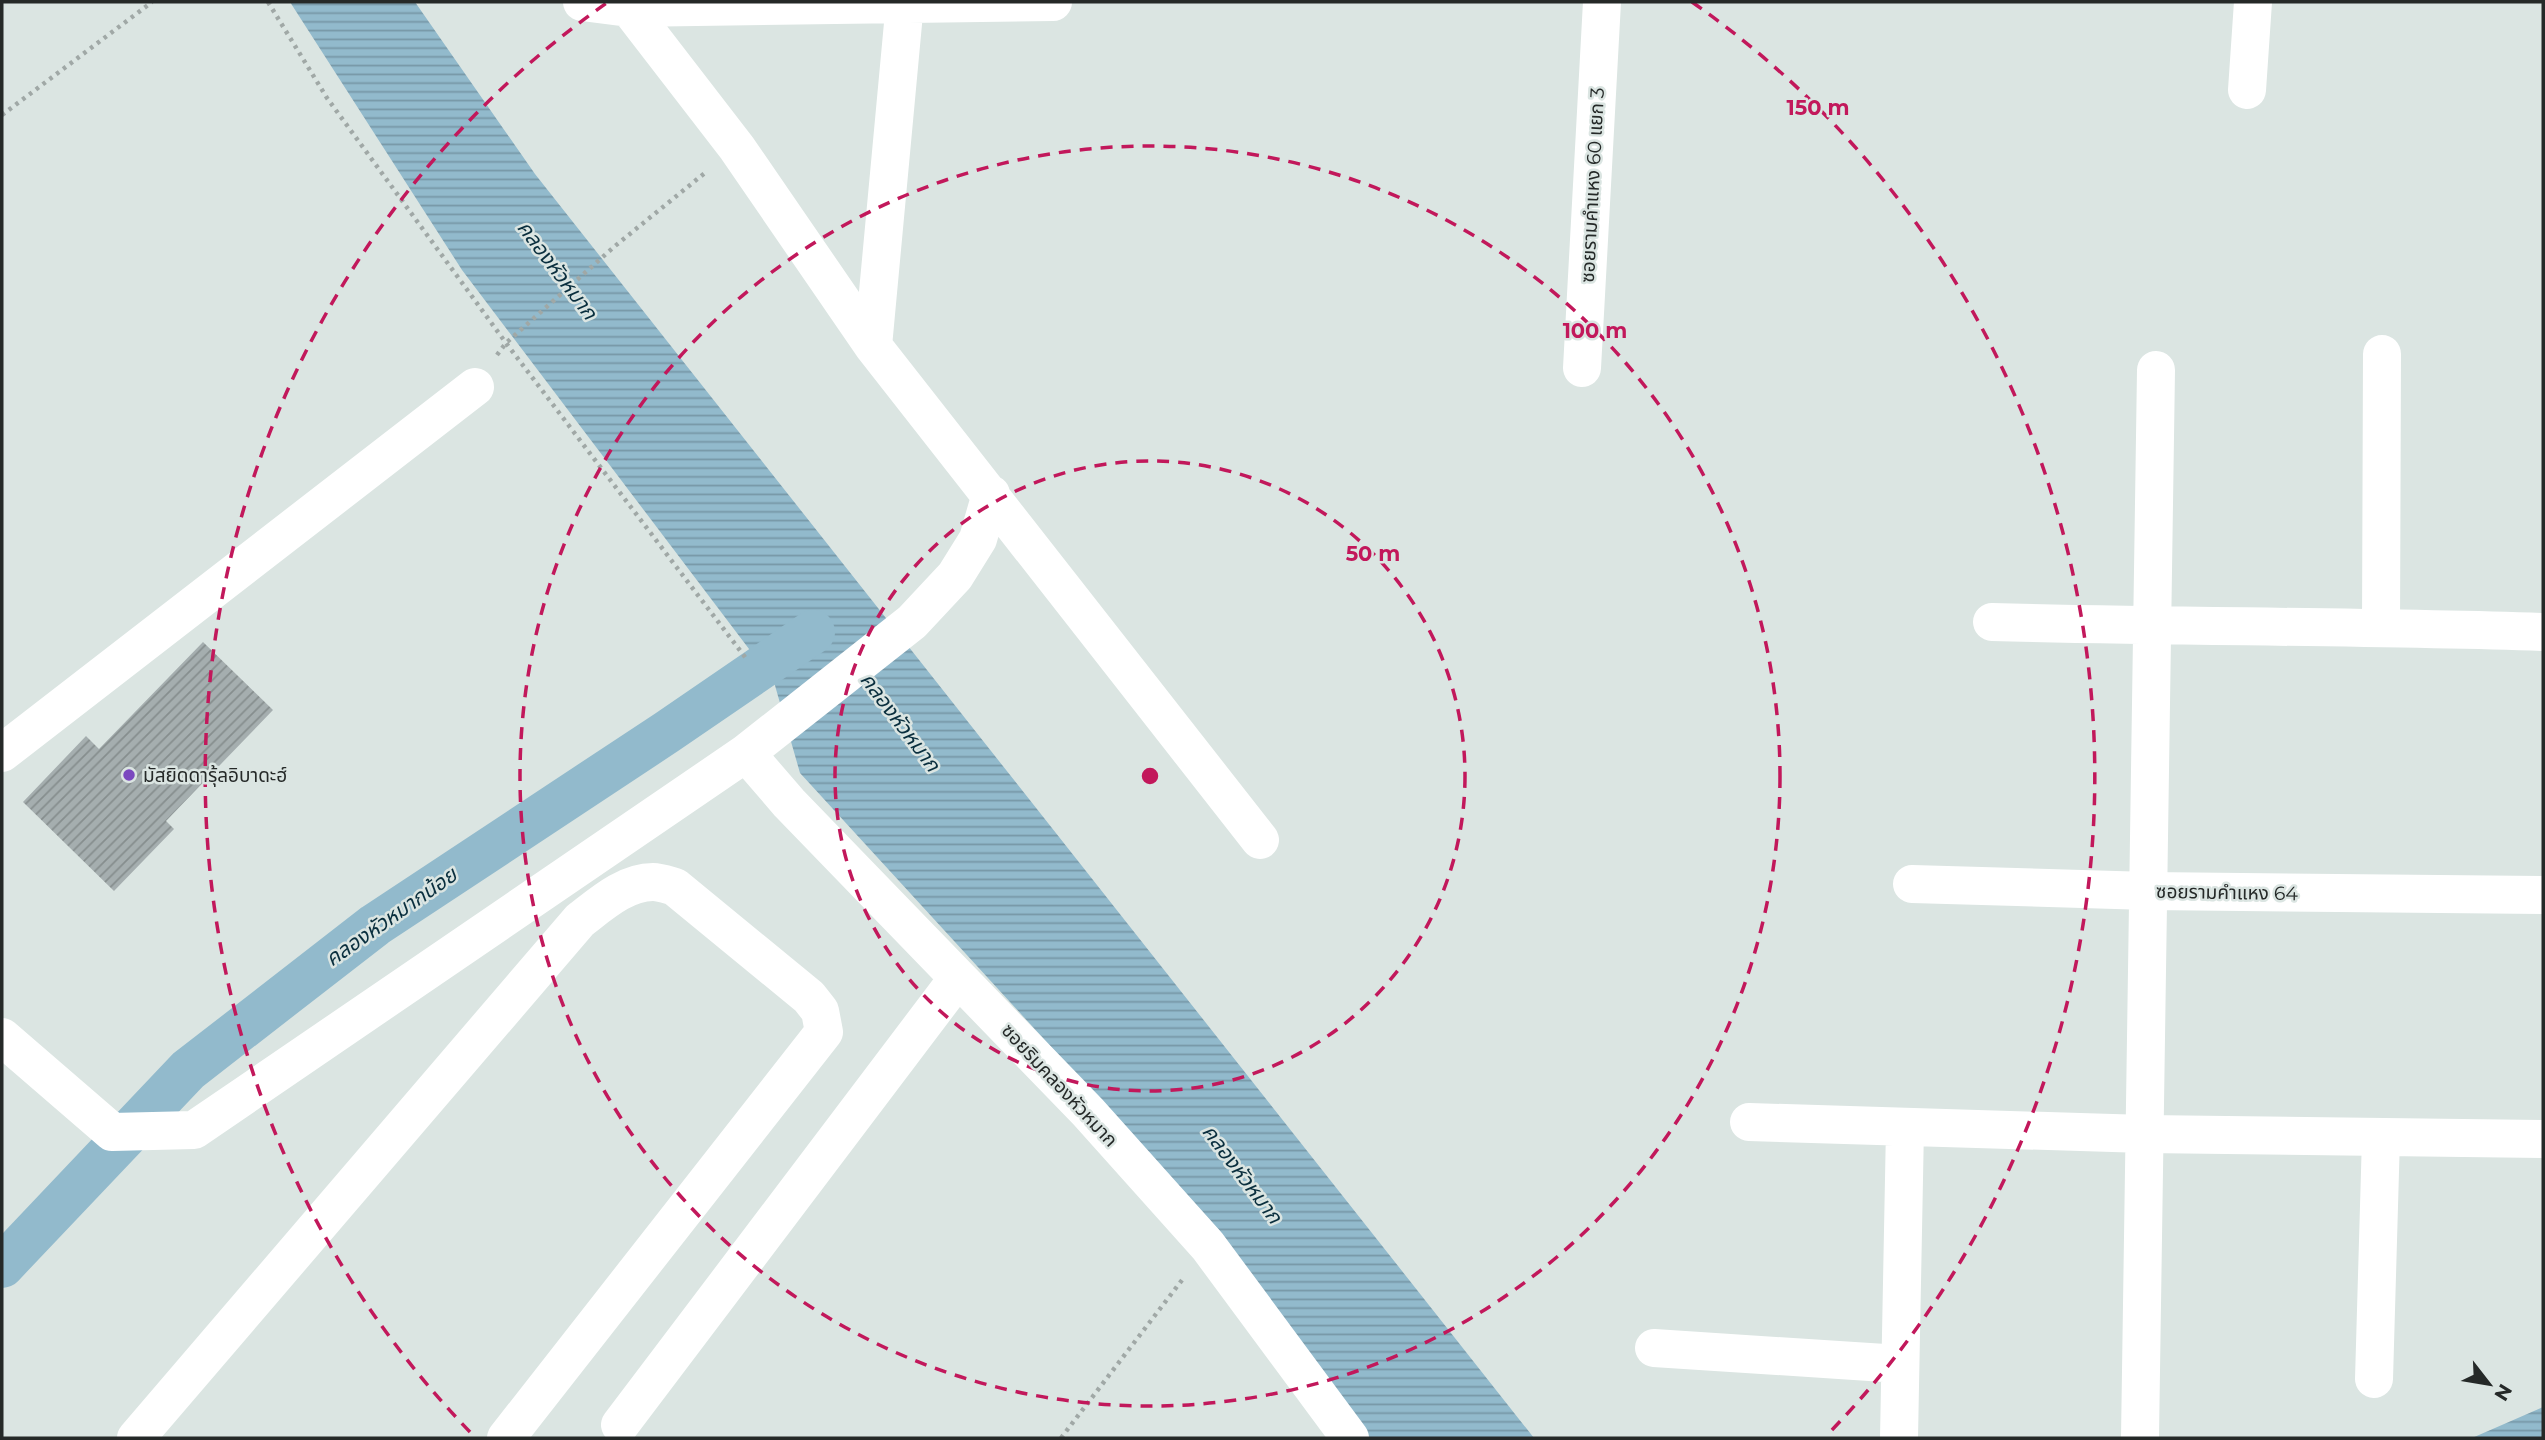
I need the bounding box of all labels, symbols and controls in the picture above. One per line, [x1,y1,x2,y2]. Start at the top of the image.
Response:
street label: ซอยรามคำแหง 60 แยก 3 [1576,87,1609,283]
text: 150 m [1787,95,1849,120]
water label: คลองหัวหมาก [512,215,603,325]
text: 100 m [1563,318,1627,343]
text: 50 m [1346,541,1400,566]
water label: คลองหัวหมาก [855,667,946,777]
place label: มัสยิดดารุ้ลอิบาดะฮ์ [143,764,287,787]
centre of rings [1138,764,1162,788]
marker: มัสยิดดารุ้ลอิบาดะฮ์ [121,767,137,783]
water label: คลองหัวหมากน้อย [320,861,462,971]
street label: ซอยรามคำแหง 64 [2156,880,2299,905]
street label: ซอยริมคลองหัวหมาก [997,1019,1123,1152]
water label: คลองหัวหมาก [1197,1119,1288,1229]
north arrow [2454,1349,2524,1419]
text: N [2489,1380,2517,1405]

